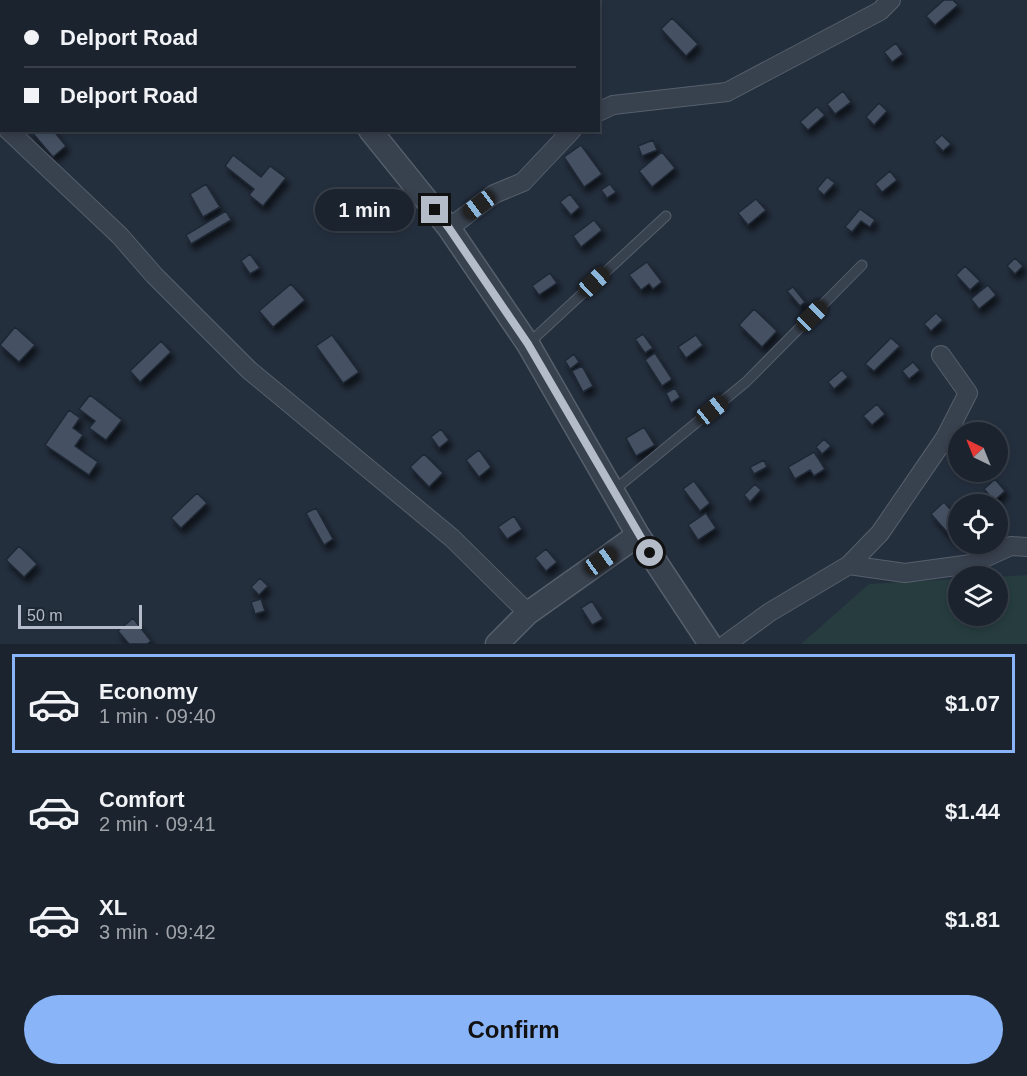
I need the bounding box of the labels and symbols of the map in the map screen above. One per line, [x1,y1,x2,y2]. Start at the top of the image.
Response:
car [459,187,499,223]
callout: 1 min [315,189,414,231]
route end [421,196,448,223]
car [575,263,613,301]
car [793,297,831,335]
car [692,392,732,428]
north arrow [948,422,1008,482]
route start [636,539,663,566]
car [581,543,621,579]
scale bar [18,602,142,630]

